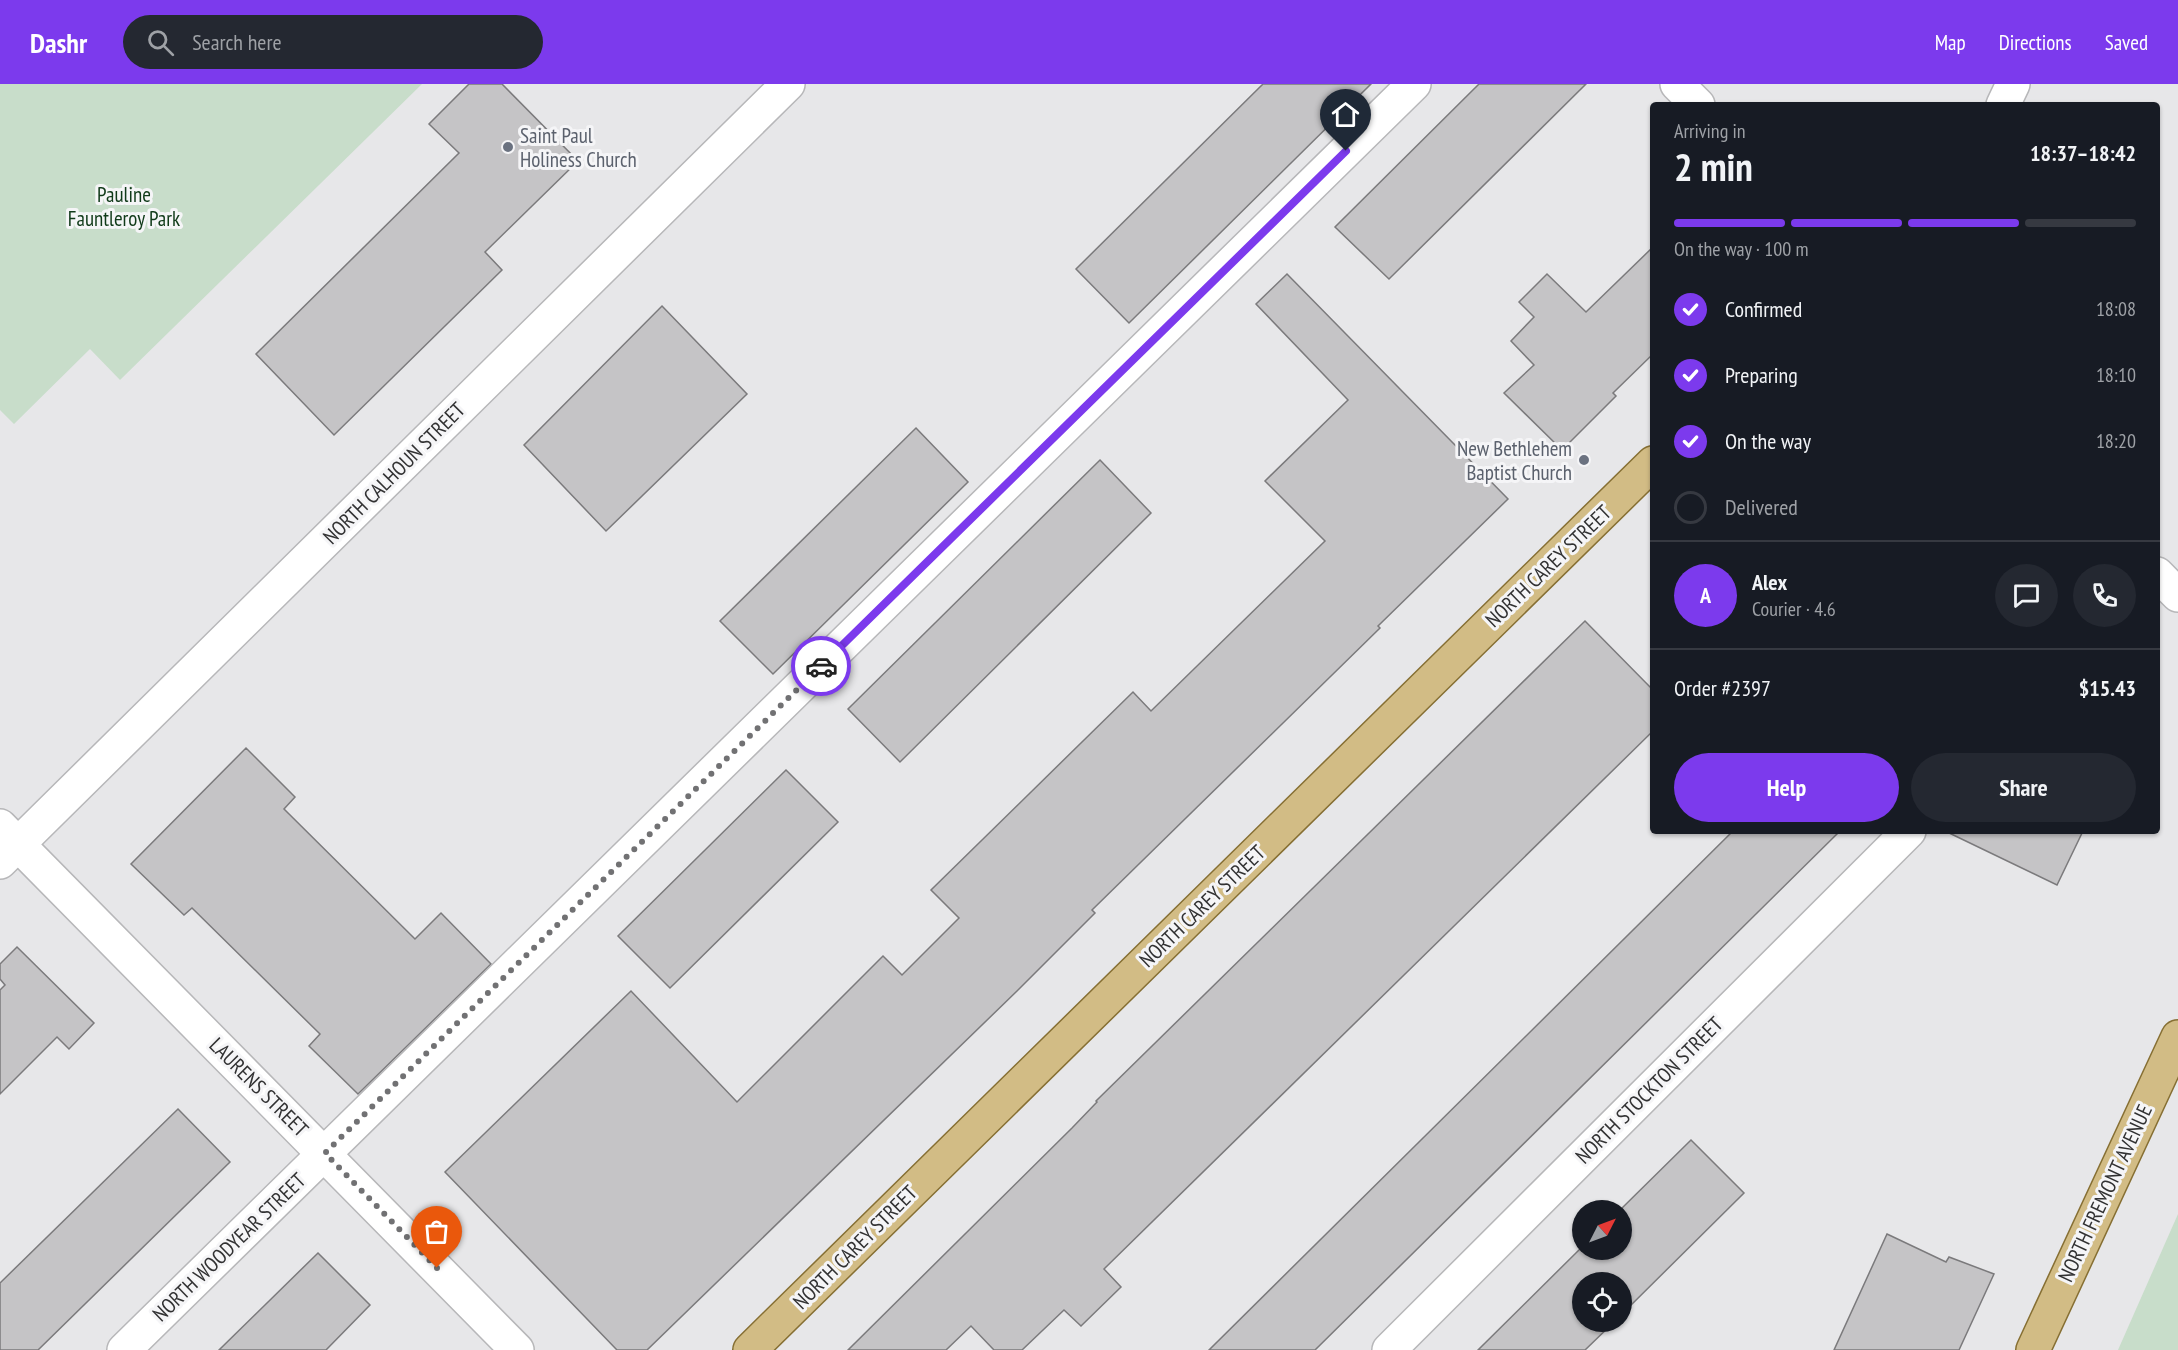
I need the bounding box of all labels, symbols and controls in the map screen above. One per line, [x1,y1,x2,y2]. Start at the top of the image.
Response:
search box [123,15,543,69]
text: Dashr [30,24,87,61]
icon: search [144,26,177,59]
text: Search here [192,28,282,56]
text: Map [1935,29,1966,56]
text: Directions [1999,29,2072,56]
text: Saved [2105,29,2148,56]
pin [1320,89,1371,151]
icon: home [1329,98,1362,131]
text: Arriving in [1674,118,1746,144]
place label: Saint Paul Holiness Church [520,122,637,173]
text: 18:37–18:42 [2030,139,2136,167]
marker: Saint Paul Holiness Church [501,140,515,154]
text: 2 min [1674,141,1753,192]
park label: Pauline Fauntleroy Park [68,181,180,232]
text: On the way · 100 m [1674,236,1809,262]
icon: check [1674,293,1707,326]
text: Confirmed [1725,295,1802,323]
text: 18:08 [2096,296,2136,322]
icon: check [1674,359,1707,392]
text: Preparing [1725,361,1798,389]
text: 18:10 [2096,362,2136,388]
street label: NORTH CALHOUN STREET [317,396,471,550]
icon: check [1674,425,1707,458]
text: On the way [1725,427,1811,455]
text: 18:20 [2096,428,2136,454]
place label: New Bethlehem Baptist Church [1457,435,1572,486]
marker: New Bethlehem Baptist Church [1577,453,1591,467]
text: Delivered [1725,493,1798,521]
street label: NORTH CAREY STREET [1479,499,1617,633]
button: chat [1995,564,2058,627]
button: phone [2073,564,2136,627]
text: Alex [1752,568,1787,596]
text: A [1700,581,1711,609]
text: Courier · 4.6 [1752,596,1836,622]
courier [791,636,851,696]
icon: car [805,650,838,683]
text: Order #2397 [1674,674,1771,702]
text: $15.43 [2079,674,2136,702]
button: Help [1674,753,1899,822]
button: Share [1911,753,2136,822]
street label: NORTH CAREY STREET [1133,839,1271,973]
street label: NORTH STOCKTON STREET [1570,1010,1729,1169]
street label: LAURENS STREET [204,1032,315,1143]
street label: NORTH FREMONT AVENUE [2052,1100,2158,1286]
street label: NORTH WOODYEAR STREET [147,1166,312,1327]
street label: NORTH CAREY STREET [787,1179,923,1315]
north arrow [1572,1200,1632,1260]
map controls [1572,1200,1632,1332]
pin [411,1206,462,1268]
icon: bag [420,1215,453,1248]
button: locate [1572,1272,1632,1332]

